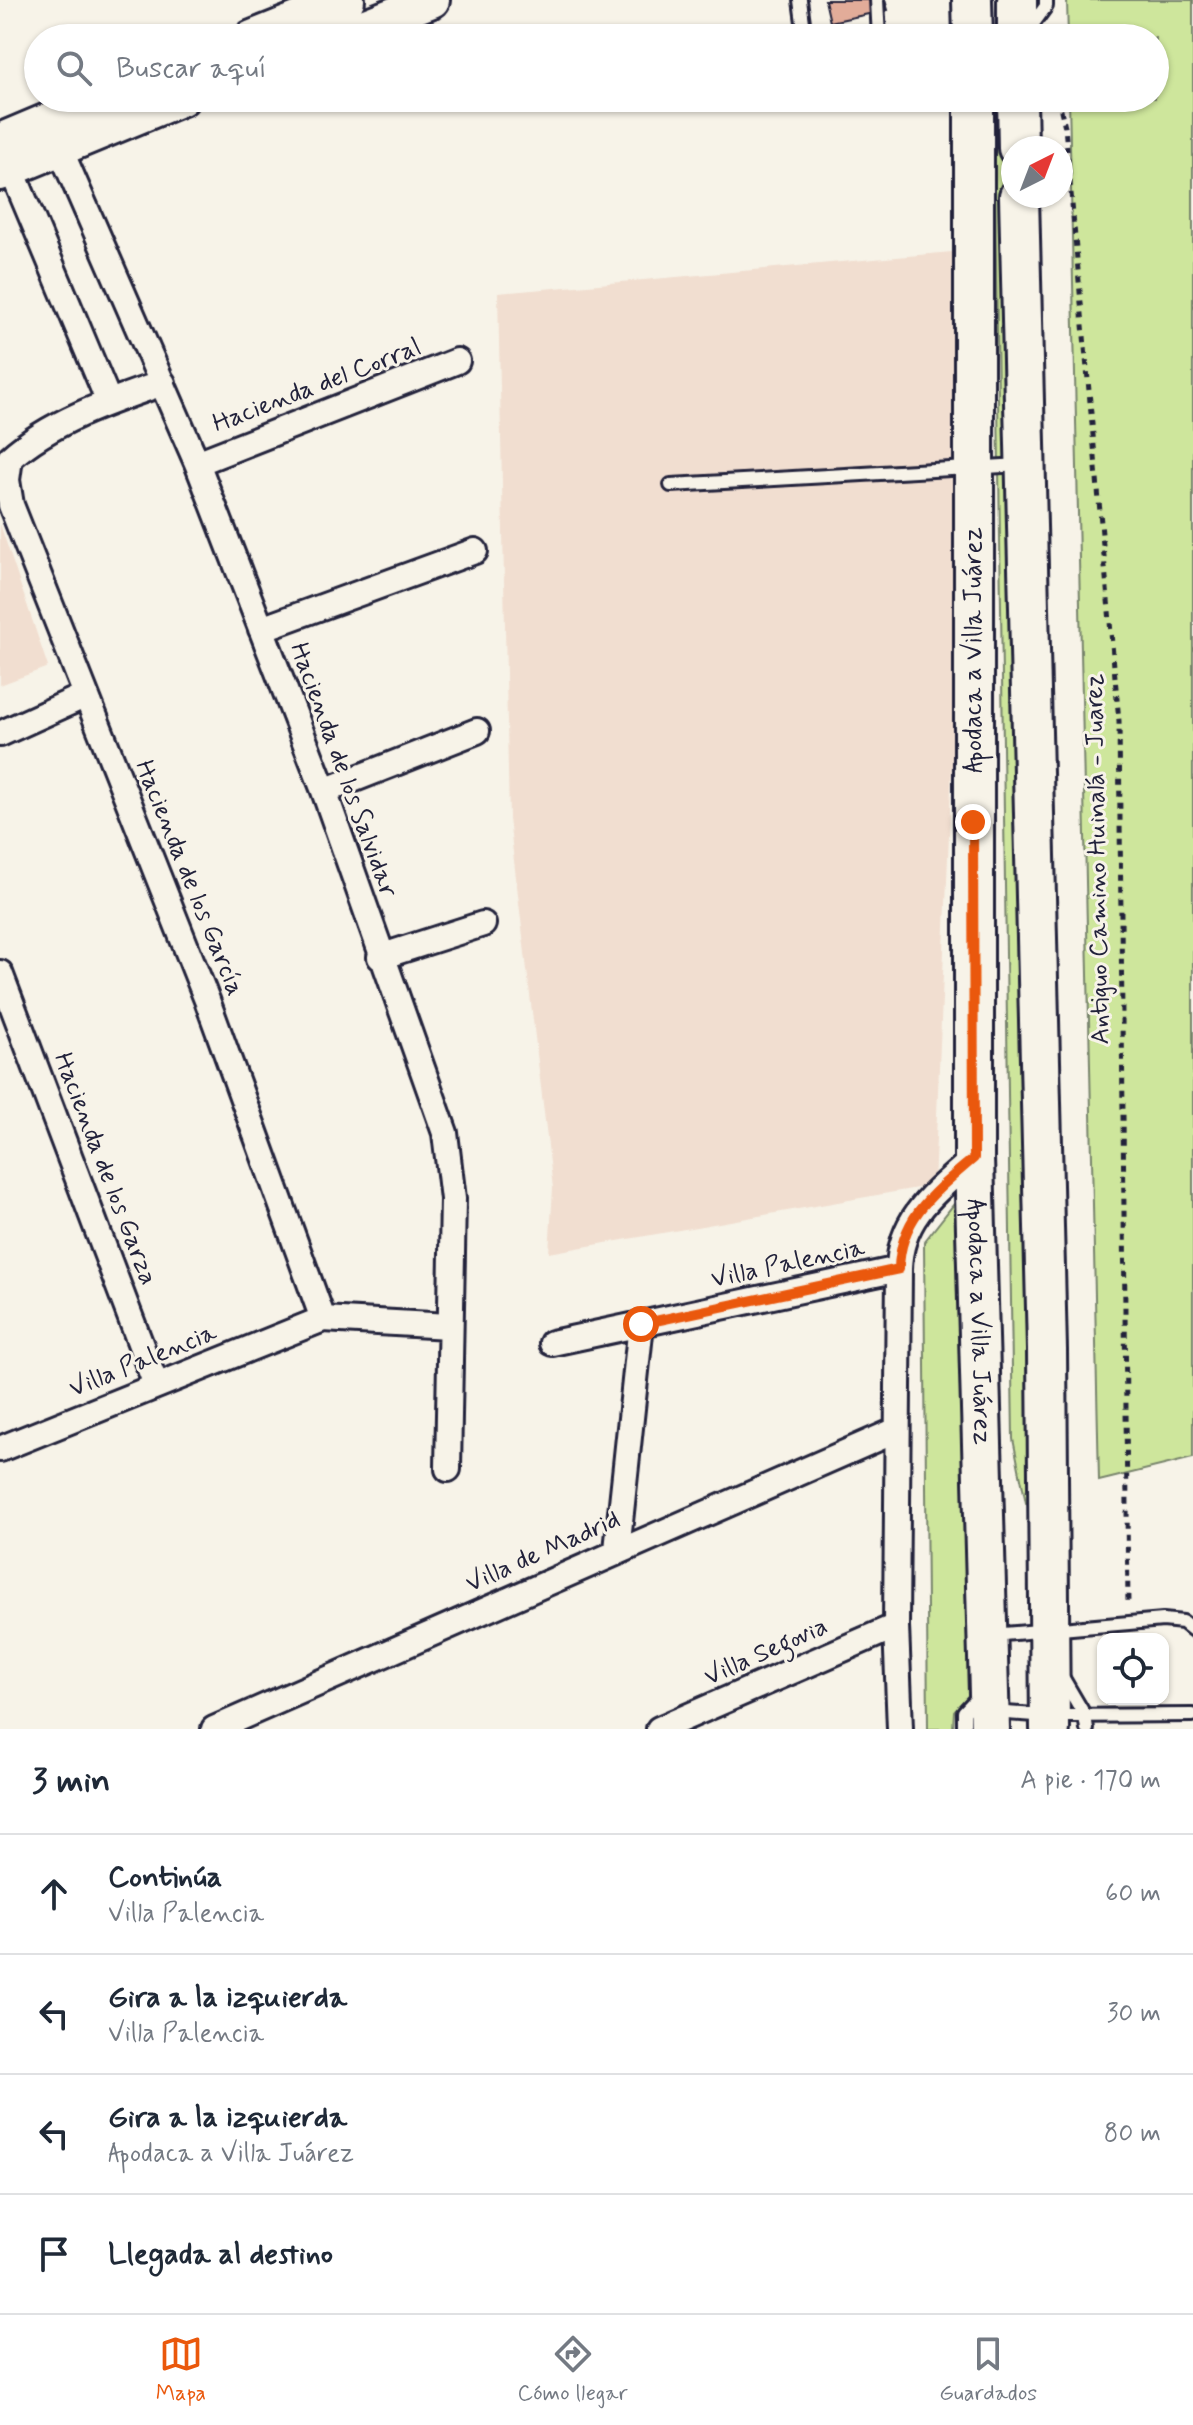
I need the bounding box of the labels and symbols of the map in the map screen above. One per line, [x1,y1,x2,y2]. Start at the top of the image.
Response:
north arrow [1001,136,1073,208]
street label: Hacienda del Corral [208,331,426,441]
street label: Apodaca a Villa Juárez [957,527,994,773]
street label: Hacienda de los Salvidar [281,638,405,903]
street label: Antiguo Camino Huinalá - Juarez [1078,673,1118,1045]
street label: Hacienda de los García [126,755,252,1001]
route end [955,804,991,840]
street label: Hacienda de los Garza [45,1048,165,1290]
street label: Apodaca a Villa Juárez [955,1198,999,1445]
street label: Villa Palencia [708,1231,868,1297]
route start [623,1306,659,1342]
street label: Villa Palencia [64,1316,222,1406]
street label: Villa de Madrid [460,1503,626,1601]
street label: Villa Segovia [699,1610,834,1697]

